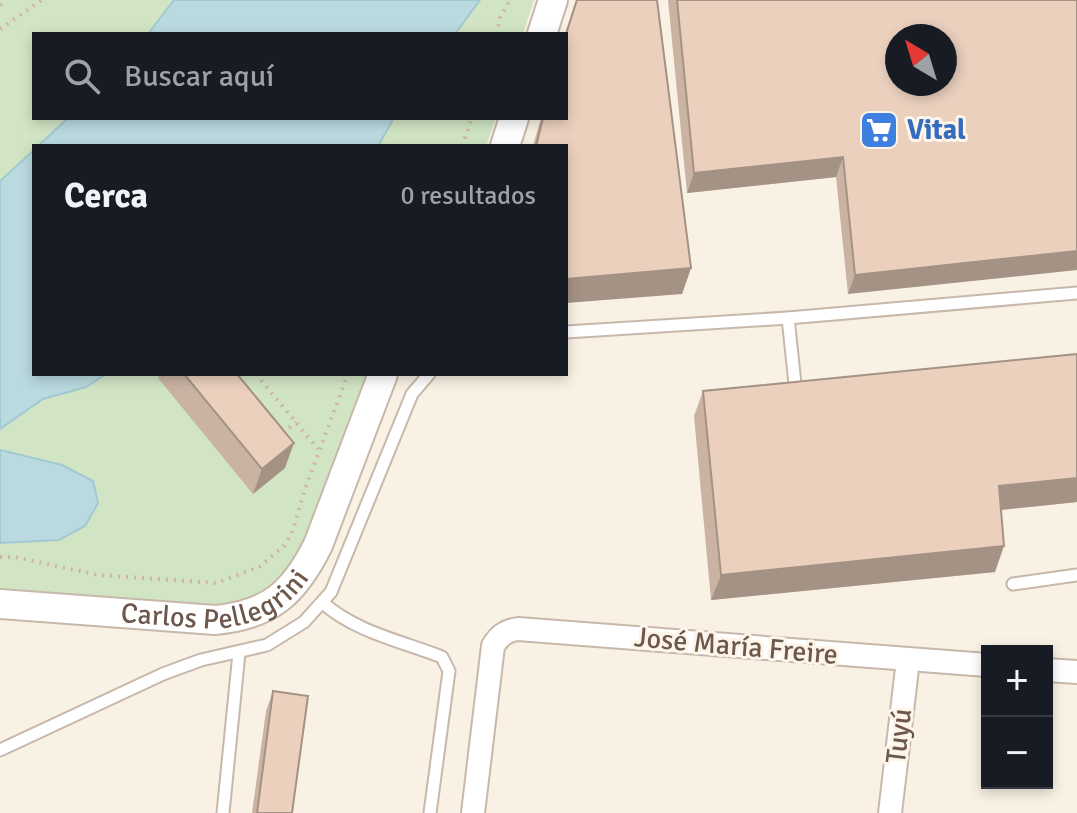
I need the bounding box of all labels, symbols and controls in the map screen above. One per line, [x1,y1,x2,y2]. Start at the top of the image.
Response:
north arrow [885,24,957,96]
search box [32,32,568,120]
icon: search [60,54,104,98]
text: Buscar aquí [124,58,274,95]
supermarket icon: Vital [858,109,900,151]
place label: Vital [907,113,966,147]
text: Cerca [64,175,148,217]
text: 0 resultados [400,180,536,212]
street label: Carlos Pellegrini [120,563,316,637]
street label: José María Freire [633,620,839,672]
map controls [981,645,1053,789]
button: + [981,645,1053,717]
street label: Tuyú [879,707,919,765]
button: − [981,717,1053,789]

